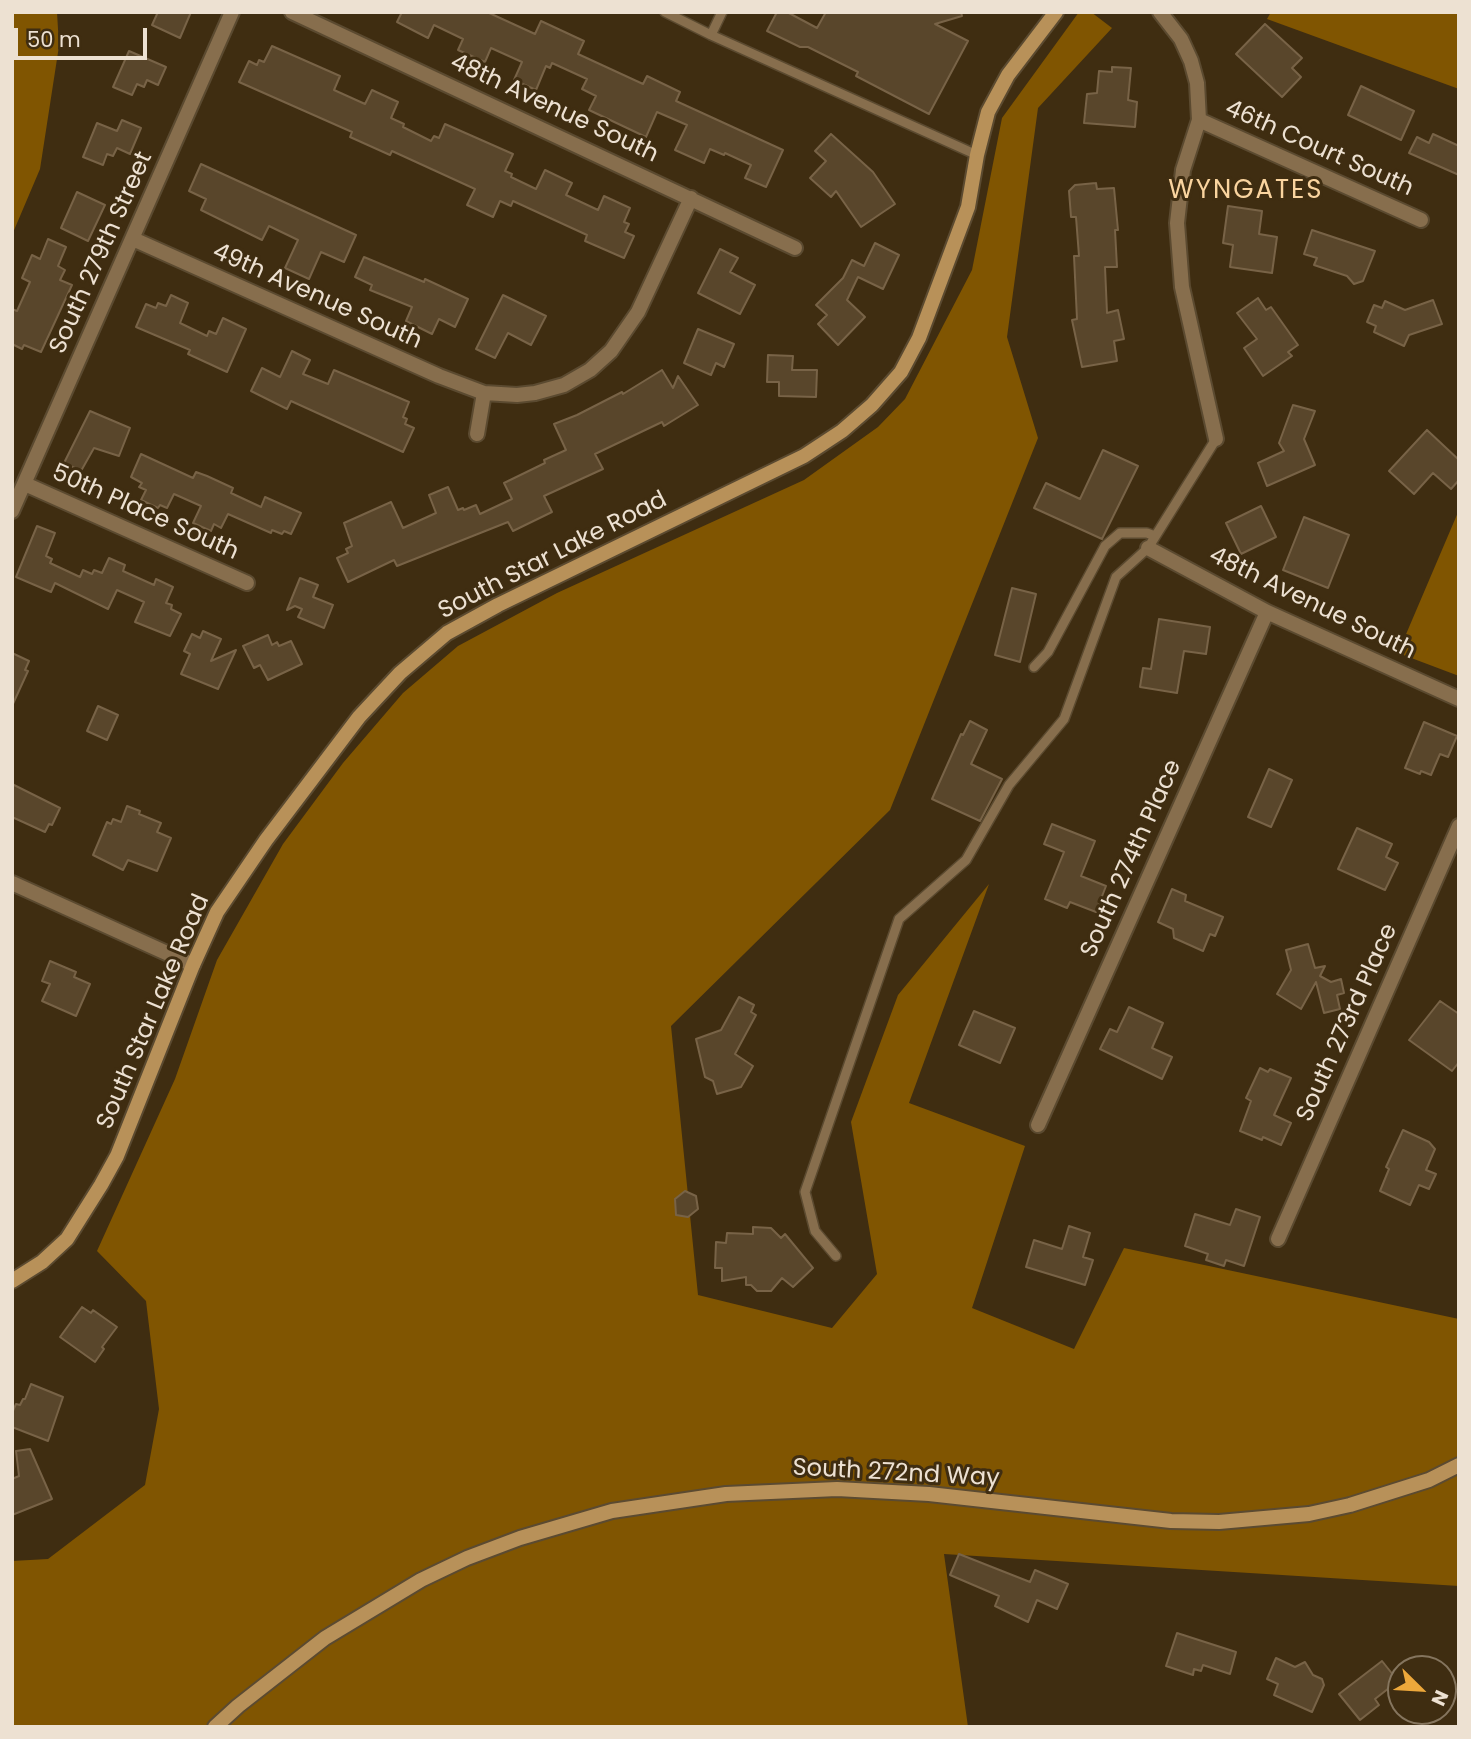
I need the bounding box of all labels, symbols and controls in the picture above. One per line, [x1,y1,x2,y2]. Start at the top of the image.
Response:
scale bar [18,14,150,58]
text: 50 m [27,25,81,54]
street label: 48th Avenue South [445,48,663,170]
street label: 46th Court South [1220,95,1418,203]
street label: South 279th Street [44,148,160,358]
district label: WYNGATES [1169,175,1323,207]
street label: 49th Avenue South [208,238,426,356]
street label: 50th Place South [47,459,243,567]
street label: South Star Lake Road [434,486,672,626]
street label: 48th Avenue South [1204,541,1420,667]
street label: South 274th Place [1075,756,1189,962]
street label: South Star Lake Road [91,890,217,1134]
street label: South 273rd Place [1291,920,1405,1126]
street label: South 272nd Way [792,1454,1000,1494]
north arrow [1387,1655,1457,1725]
text: N [1425,1686,1455,1710]

